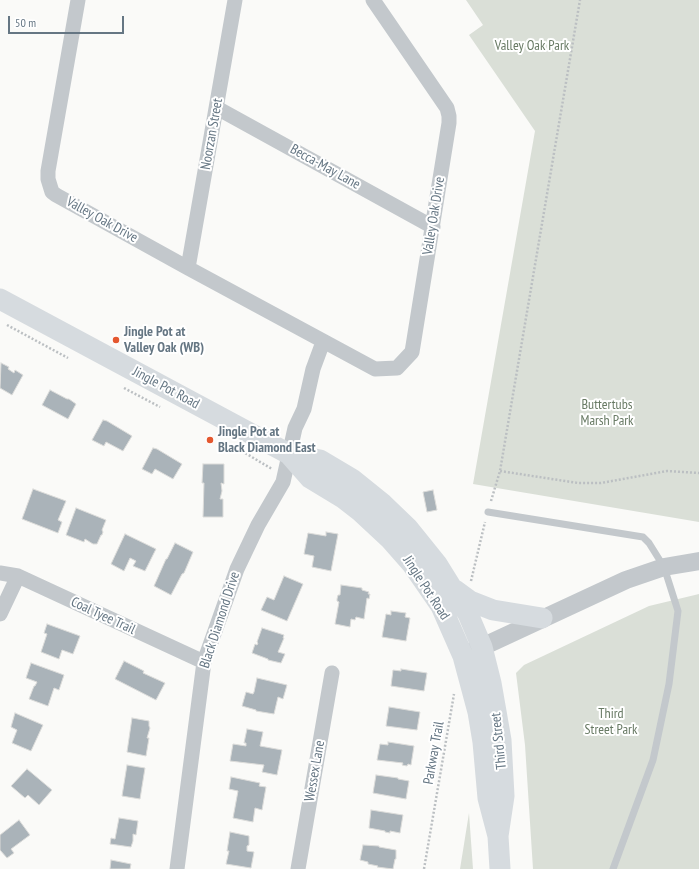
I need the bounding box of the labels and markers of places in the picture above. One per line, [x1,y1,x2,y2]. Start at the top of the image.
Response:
place label: Jingle Pot at Valley Oak (WB) [124,324,204,356]
marker: Jingle Pot at Valley Oak (WB) [111,335,121,345]
place label: Jingle Pot at Black Diamond East [218,424,316,456]
marker: Jingle Pot at Black Diamond East [205,435,215,445]

